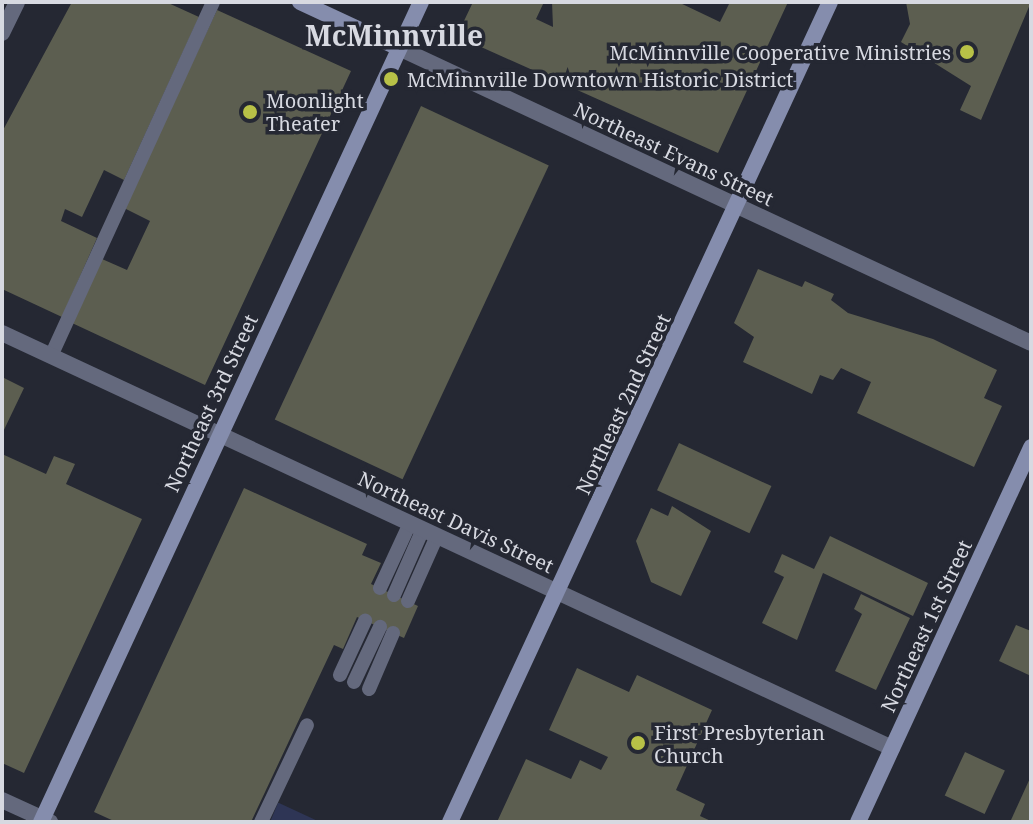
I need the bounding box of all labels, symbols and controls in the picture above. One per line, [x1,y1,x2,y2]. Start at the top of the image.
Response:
district label: McMinnville [305,18,483,52]
place label: McMinnville Cooperative Ministries [610,40,951,64]
marker: McMinnville Cooperative Ministries [958,43,976,61]
place label: McMinnville Downtown Historic District [407,67,793,91]
marker: McMinnville Downtown Historic District [382,70,400,88]
place label: Moonlight Theater [266,88,364,135]
street label: Northeast Evans Street [570,97,778,211]
marker: Moonlight Theater [241,103,259,121]
street label: Northeast 3rd Street [159,310,263,496]
street label: Northeast 2nd Street [571,310,675,498]
street label: Northeast Davis Street [354,466,558,578]
street label: Northeast 1st Street [876,536,976,716]
place label: First Presbyterian Church [654,720,825,767]
marker: First Presbyterian Church [629,734,647,752]

